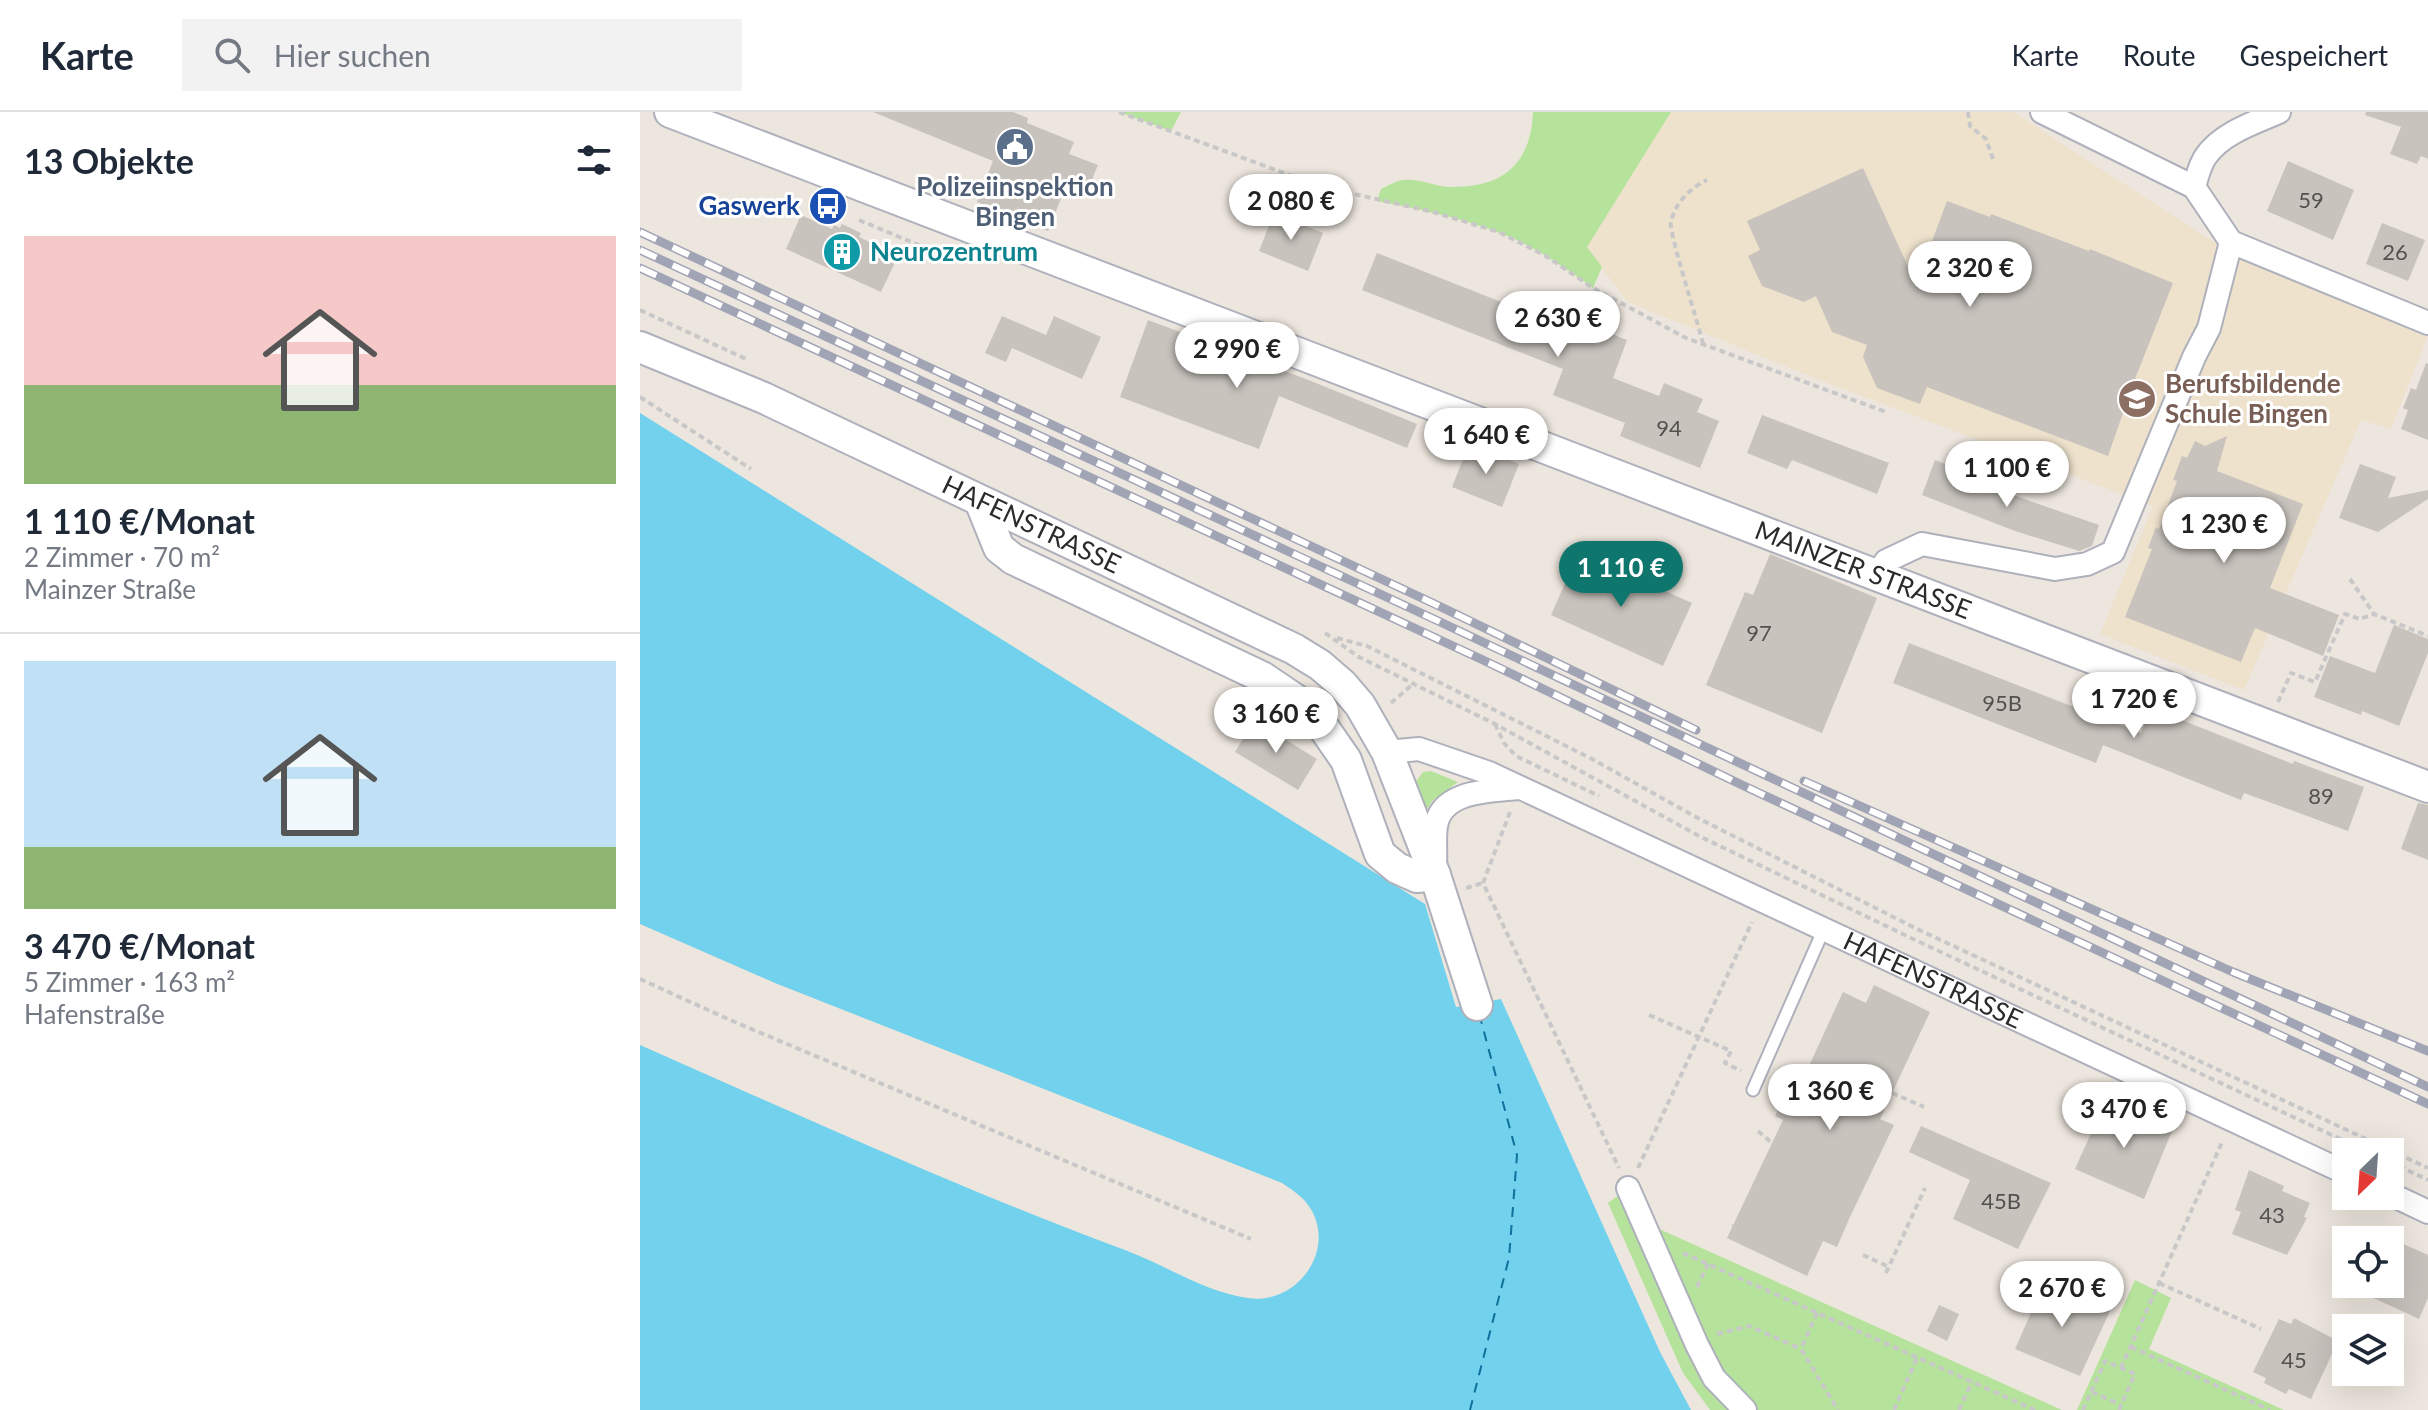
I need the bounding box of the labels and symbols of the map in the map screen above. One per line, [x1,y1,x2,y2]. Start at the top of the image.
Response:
public building icon: Polizeiinspektion Bingen [994,126,1036,168]
place label: Polizeiinspektion Bingen [916,170,1114,232]
pin: 2 080 € [1217,174,1365,242]
bus stop icon: Gaswerk [807,185,849,227]
house number: 59 [2298,186,2324,213]
place label: Gaswerk [698,189,800,221]
building icon: Neurozentrum [821,231,863,273]
place label: Neurozentrum [870,235,1038,267]
house number: 26 [2382,238,2408,265]
pin: 2 320 € [1896,241,2044,309]
pin: 2 630 € [1484,291,1632,359]
pin: 2 990 € [1163,322,1311,390]
place label: Berufsbildende Schule Bingen [2165,367,2341,429]
school or university icon: Berufsbildende Schule Bingen [2116,378,2158,420]
pin: 1 640 € [1412,408,1560,476]
house number: 94 [1656,414,1682,441]
pin: 1 100 € [1933,441,2081,509]
street label: HAFENSTRASSE [938,468,1126,580]
pin: 1 230 € [2150,497,2298,565]
street label: MAINZER STRASSE [1751,513,1976,625]
pin: 1 110 € [1547,541,1695,609]
house number: 97 [1746,619,1772,646]
pin: 1 720 € [2060,672,2208,740]
pin: 3 160 € [1202,687,1350,755]
house number: 95B [1982,689,2022,716]
house number: 89 [2308,782,2334,809]
street label: HAFENSTRASSE [1839,924,2028,1035]
pin: 1 360 € [1756,1064,1904,1132]
pin: 3 470 € [2050,1082,2198,1150]
north arrow [2332,1138,2404,1210]
house number: 45B [1981,1187,2021,1214]
house number: 43 [2259,1201,2285,1228]
pin: 2 670 € [1988,1261,2136,1329]
house number: 45 [2281,1346,2307,1373]

